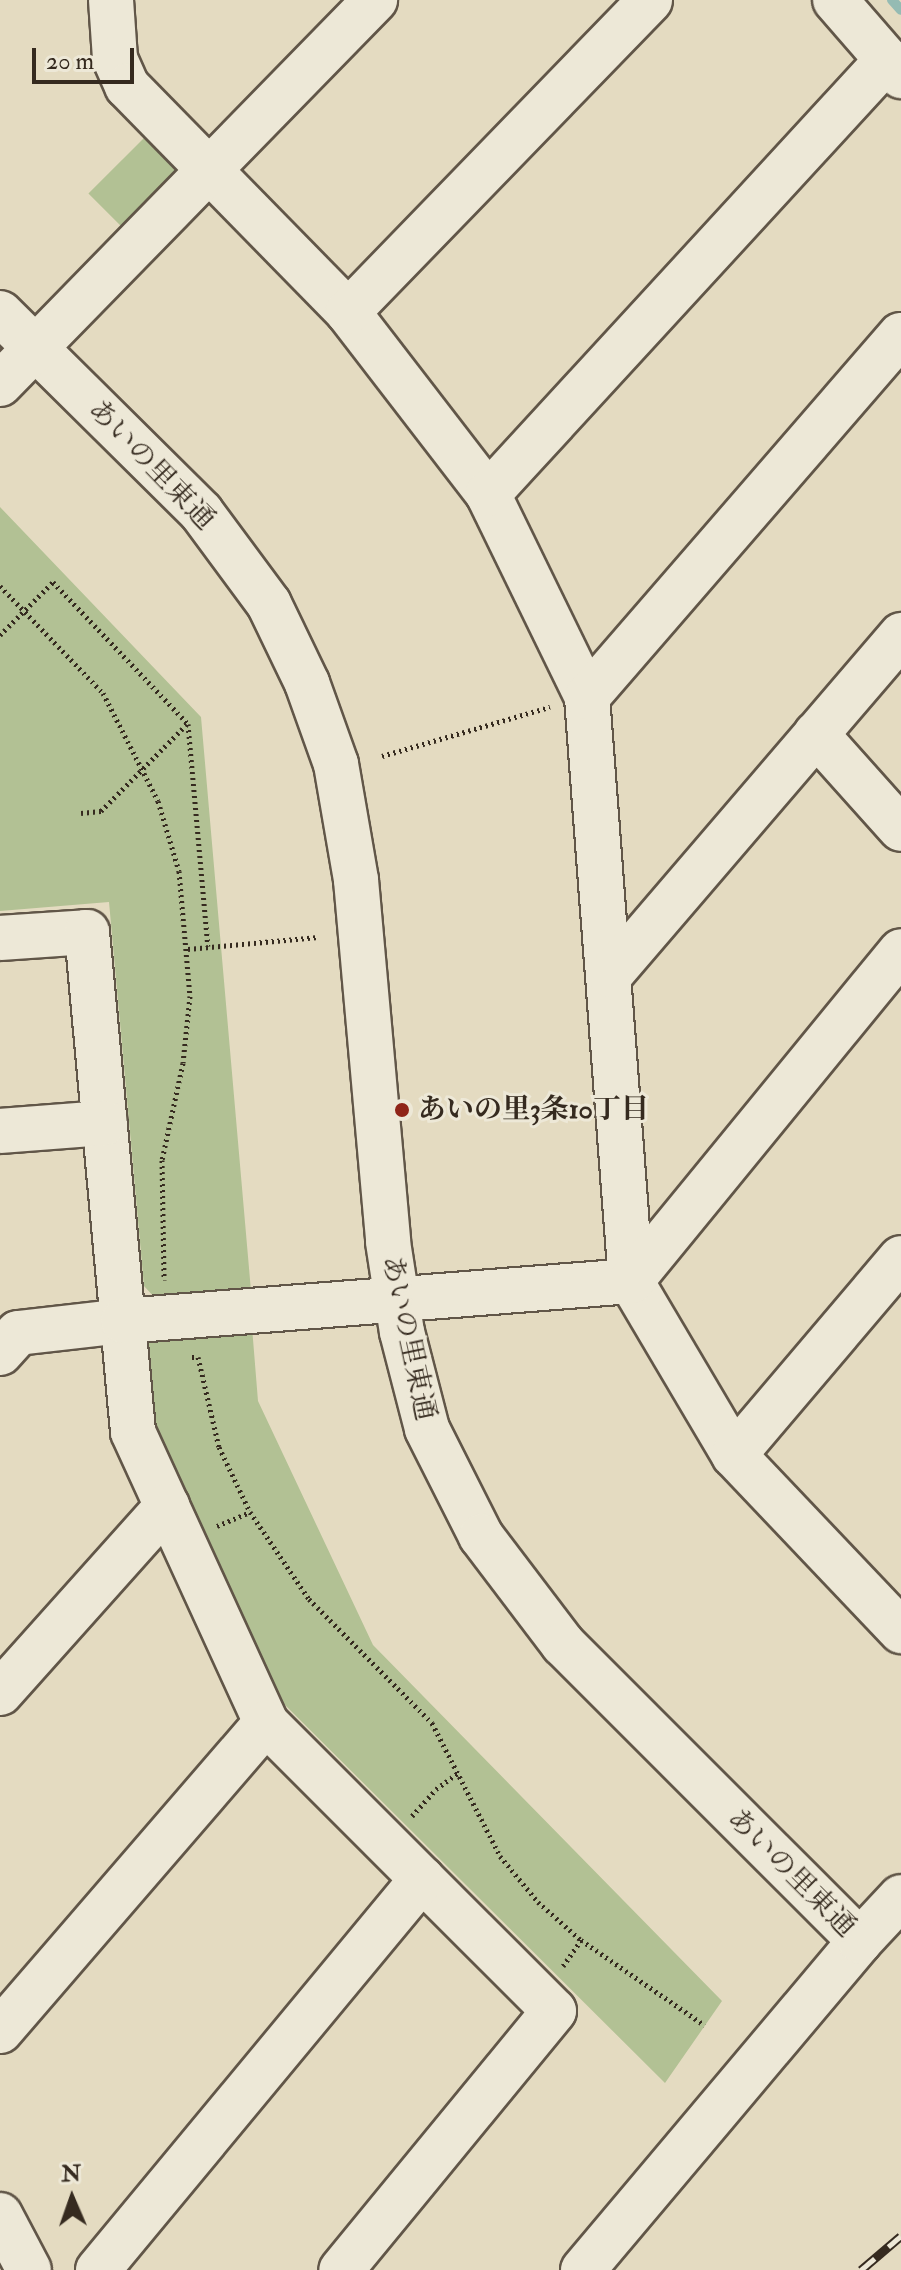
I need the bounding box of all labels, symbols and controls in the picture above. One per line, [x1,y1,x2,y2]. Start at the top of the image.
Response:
scale bar [36,32,138,82]
text: 20 m [46,46,94,77]
street label: あいの里東通 [81,393,221,537]
place label: あいの里3条10丁目 [418,1093,649,1127]
marker: あいの里3条10丁目 [393,1101,411,1119]
street label: あいの里東通 [374,1252,442,1424]
street label: あいの里東通 [720,1802,862,1944]
north arrow [32,2158,112,2238]
text: N [61,2160,81,2188]

